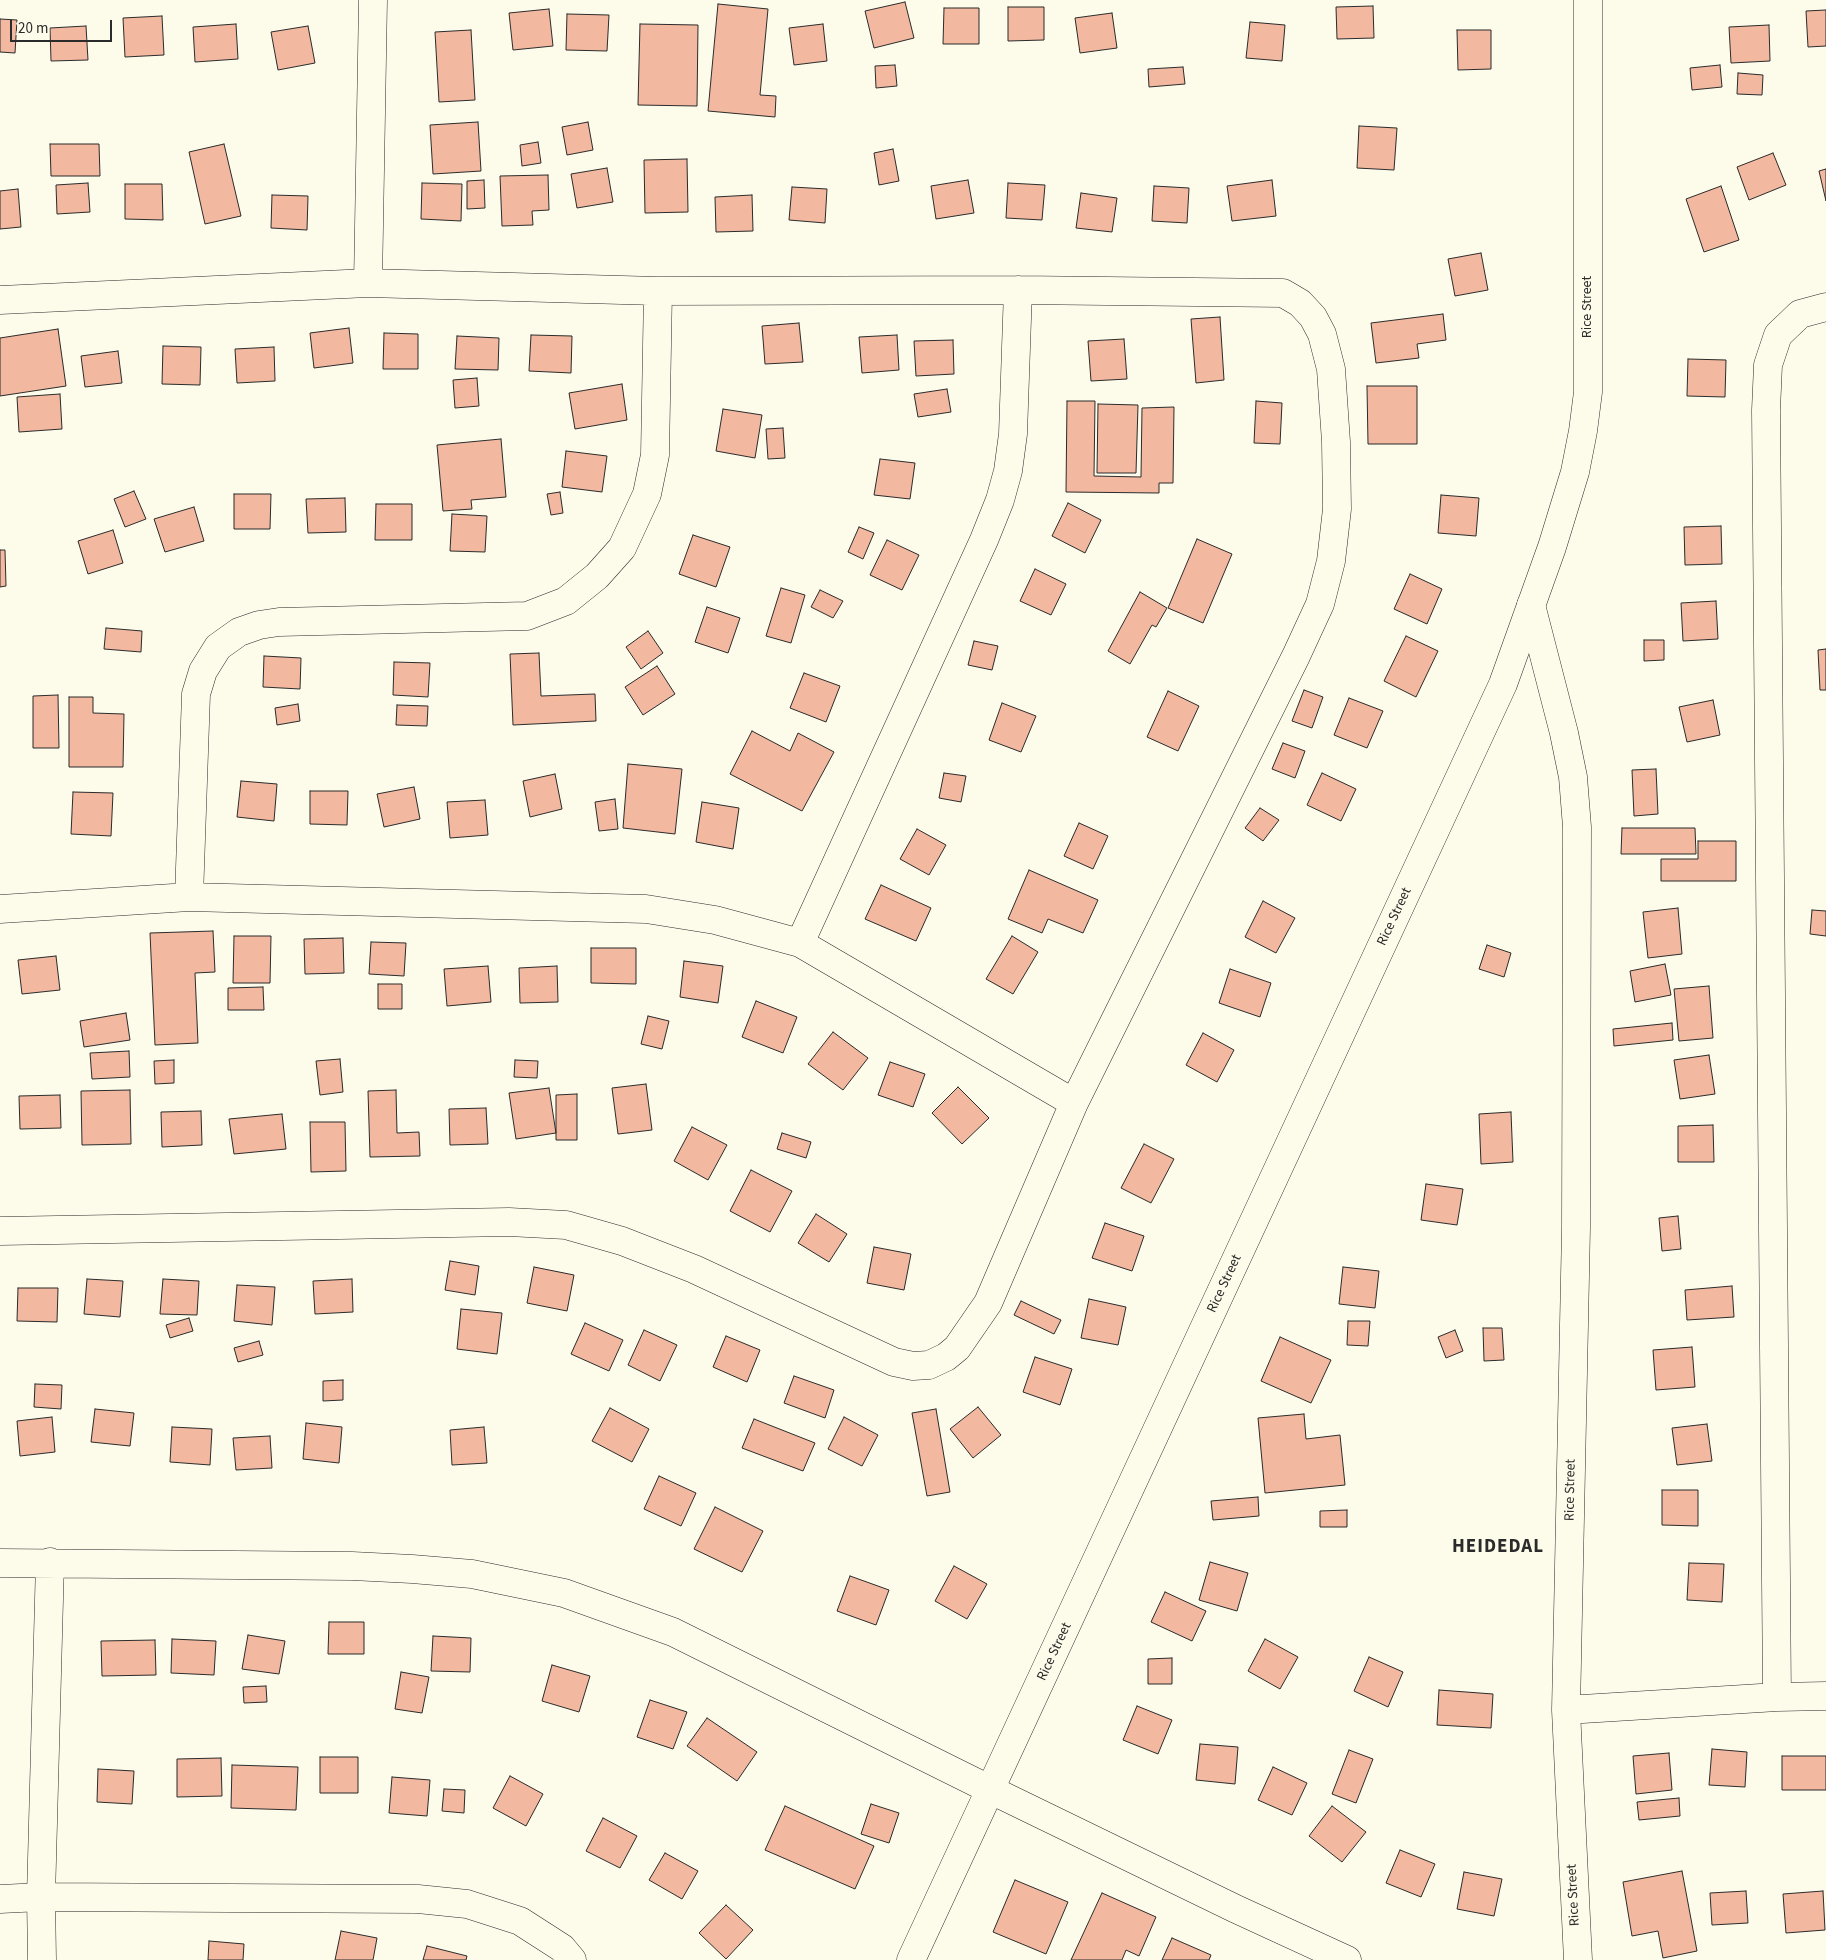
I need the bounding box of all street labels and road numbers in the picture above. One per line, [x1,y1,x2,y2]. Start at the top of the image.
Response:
street label: Rice Street [1580,276,1596,338]
street label: Rice Street [1374,885,1416,949]
street label: Rice Street [1204,1252,1246,1316]
street label: Rice Street [1562,1459,1580,1521]
street label: Rice Street [1034,1620,1076,1684]
street label: Rice Street [1564,1863,1584,1927]

